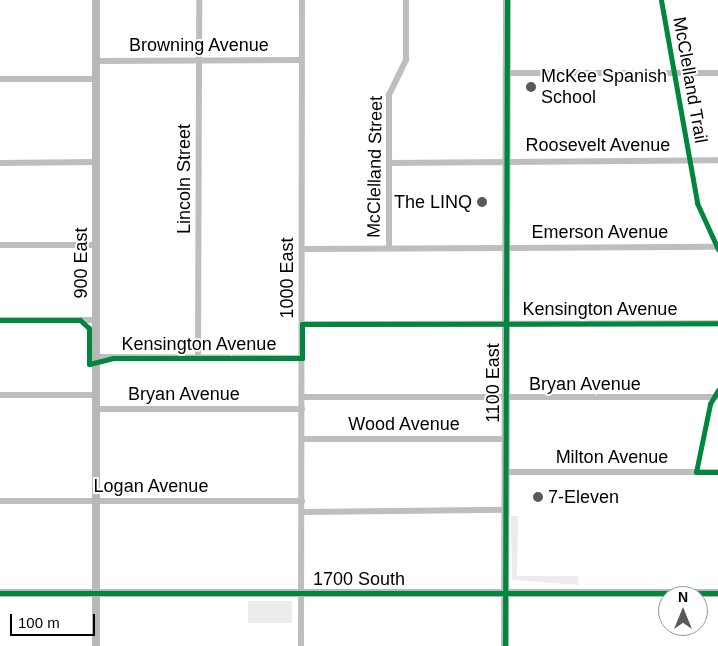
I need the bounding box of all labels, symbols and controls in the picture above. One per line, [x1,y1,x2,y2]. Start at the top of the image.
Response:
street label: McClelland Trail [668,15,712,145]
street label: Browning Avenue [129,34,269,56]
place label: McKee Spanish School [541,66,667,108]
marker: McKee Spanish School [525,81,537,93]
street label: McClelland Street [363,96,387,238]
street label: Lincoln Street [173,124,195,234]
street label: Roosevelt Avenue [525,134,671,156]
place label: The LINQ [394,191,472,213]
marker: The LINQ [476,196,488,208]
street label: Emerson Avenue [531,221,669,243]
street label: 900 East [70,227,92,299]
street label: 1000 East [276,237,298,319]
street label: Kensington Avenue [522,298,678,320]
street label: Kensington Avenue [121,333,277,355]
street label: 1100 East [482,343,504,423]
street label: Bryan Avenue [529,373,641,395]
street label: Bryan Avenue [128,383,240,405]
street label: Wood Avenue [348,413,460,435]
street label: Milton Avenue [555,446,669,468]
street label: Logan Avenue [93,475,209,497]
place label: 7-Eleven [548,486,619,508]
marker: 7-Eleven [532,491,544,503]
street label: 1700 South [313,568,405,590]
north arrow [658,586,708,636]
text: N [678,589,688,605]
scale bar [12,604,98,636]
text: 100 m [18,614,60,631]

